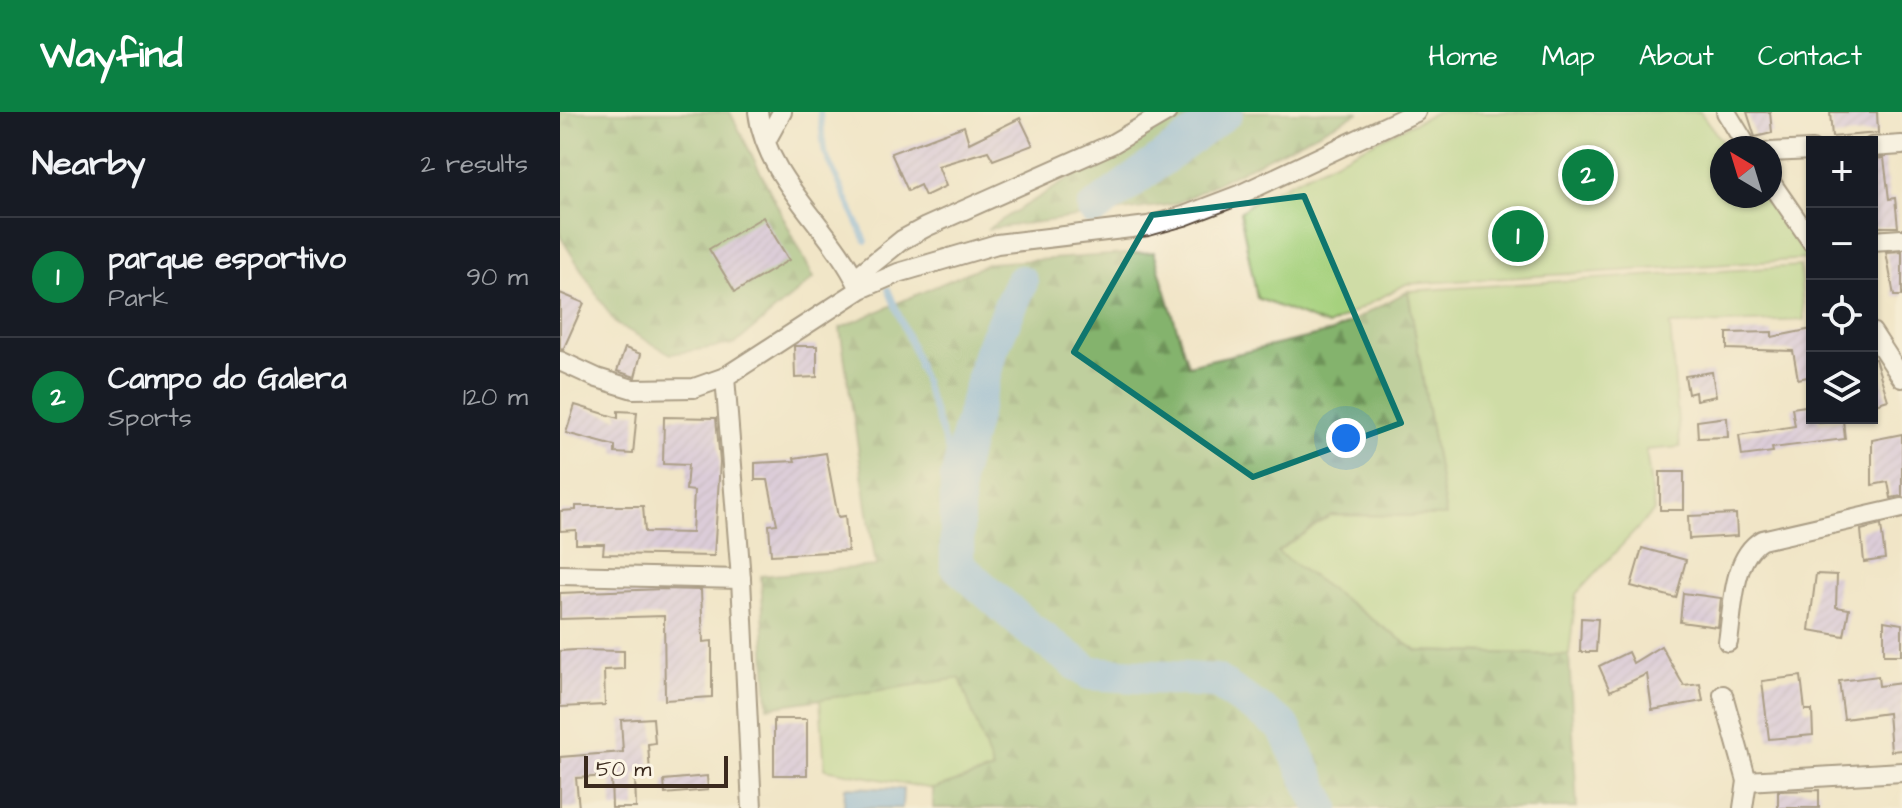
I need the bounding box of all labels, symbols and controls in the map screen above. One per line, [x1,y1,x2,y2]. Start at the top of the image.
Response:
text: Wayfind [40,30,183,82]
text: Home [1428,37,1498,76]
text: Map [1542,37,1595,76]
text: About [1639,37,1714,76]
text: Contact [1758,37,1862,76]
north arrow [1710,136,1782,208]
map controls [1806,136,1878,424]
button: + [1806,136,1878,208]
text: Nearby [32,140,146,188]
pin: 2 [1562,145,1614,205]
text: 2 results [420,146,528,182]
pin: 1 [1492,206,1544,266]
button: − [1806,208,1878,280]
text: parque esportivo [108,238,346,280]
text: 1 [56,259,60,295]
text: 90 m [466,259,528,295]
text: Park [108,280,168,316]
button: locate [1806,280,1878,352]
button: layers [1806,352,1878,424]
text: Campo do Galera [108,358,347,400]
text: 2 [51,379,65,415]
text: 120 m [463,379,528,415]
text: Sports [108,400,192,436]
your location [1326,418,1366,458]
scale bar [584,752,728,788]
text: 50 m [596,754,651,785]

